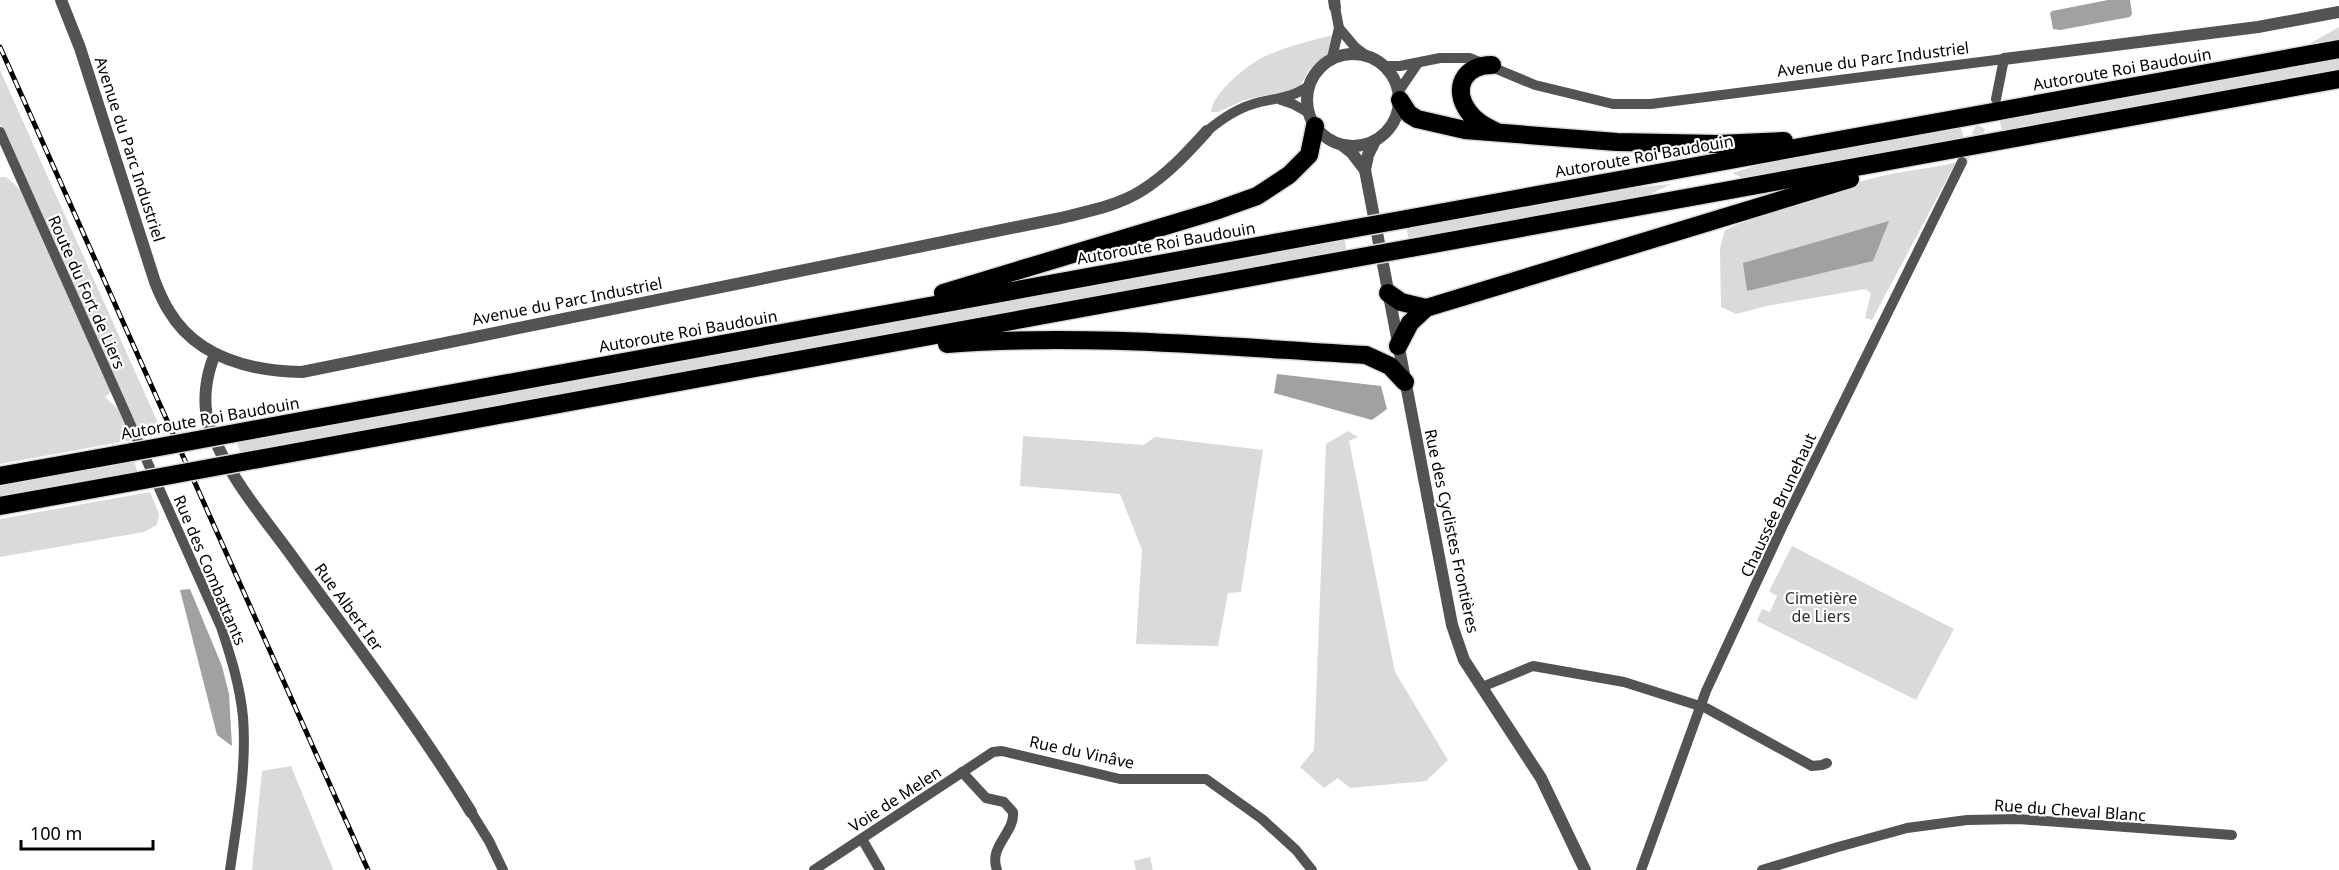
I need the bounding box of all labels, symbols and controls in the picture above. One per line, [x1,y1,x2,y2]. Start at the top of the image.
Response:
street label: Avenue du Parc Industriel [1776,36,1970,82]
street label: Autoroute Roi Baudouin [2031,42,2213,96]
street label: Avenue du Parc Industriel [90,54,170,244]
street label: Autoroute Roi Baudouin [1553,129,1735,183]
street label: Route du Fort de Liers [43,212,131,372]
street label: Autoroute Roi Baudouin [1075,216,1257,270]
street label: Avenue du Parc Industriel [470,272,664,330]
street label: Autoroute Roi Baudouin [597,304,779,358]
street label: Autoroute Roi Baudouin [119,391,301,445]
street label: Rue des Cyclistes Frontières [1420,427,1484,635]
street label: Chaussée Brunehaut [1735,429,1821,581]
street label: Rue des Combattants [168,492,252,648]
street label: Rue Albert Ier [310,559,389,656]
park label: Cimetière de Liers [1785,587,1857,627]
street label: Rue du Vinâve [1028,730,1136,774]
street label: Voie de Melen [845,761,945,837]
street label: Rue du Cheval Blanc [1993,794,2147,826]
scale bar [21,813,153,851]
text: 100 m [30,821,82,845]

